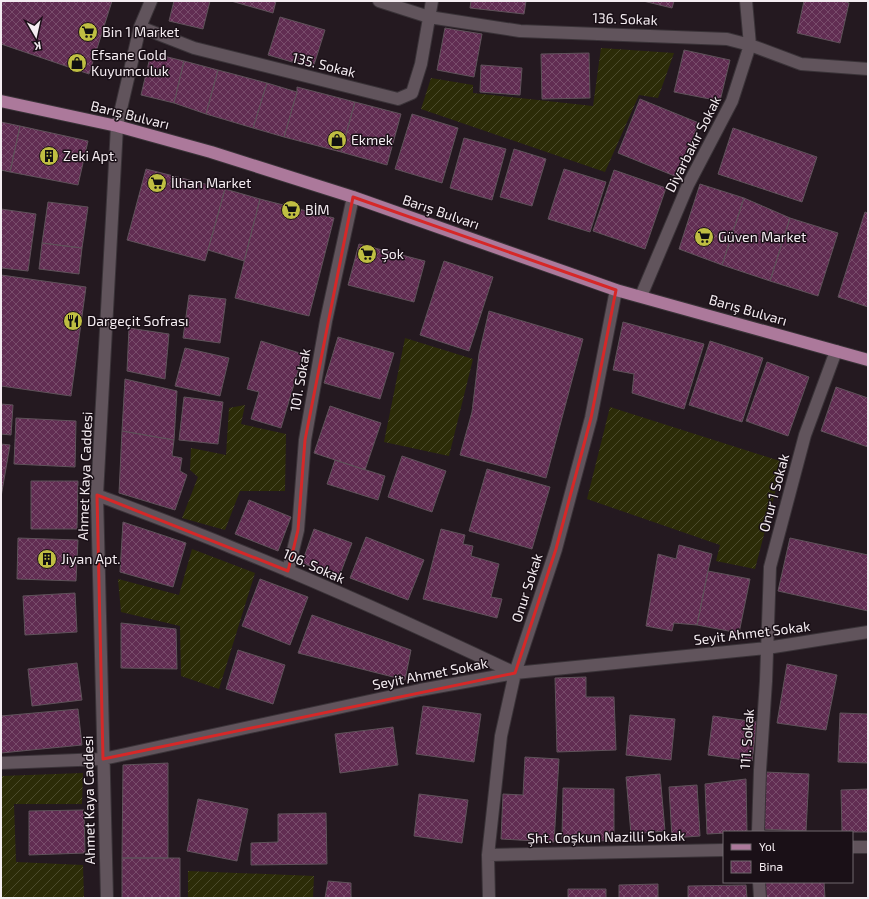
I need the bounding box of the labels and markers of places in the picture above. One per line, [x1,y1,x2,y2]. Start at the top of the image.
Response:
supermarket icon: Bin 1 Market [77,21,99,43]
place label: Bin 1 Market [102,23,179,40]
place label: Efsane Gold Kuyumculuk [91,46,169,79]
shop icon: Efsane Gold Kuyumculuk [66,52,88,74]
shop icon: Ekmek [326,129,348,151]
place label: Ekmek [351,131,393,148]
building icon: Zeki Apt. [38,145,60,167]
place label: Zeki Apt. [63,147,117,164]
supermarket icon: İlhan Market [146,172,168,194]
place label: İlhan Market [171,174,251,191]
supermarket icon: BİM [280,199,302,221]
place label: BİM [305,201,330,218]
supermarket icon: Güven Market [693,226,715,248]
place label: Güven Market [718,228,806,245]
supermarket icon: Şok [356,243,378,265]
place label: Şok [381,245,404,263]
restaurant icon: Dargeçit Sofrası [62,310,84,332]
place label: Dargeçit Sofrası [87,312,189,330]
building icon: Jiyan Apt. [36,548,58,570]
place label: Jiyan Apt. [61,550,121,567]

